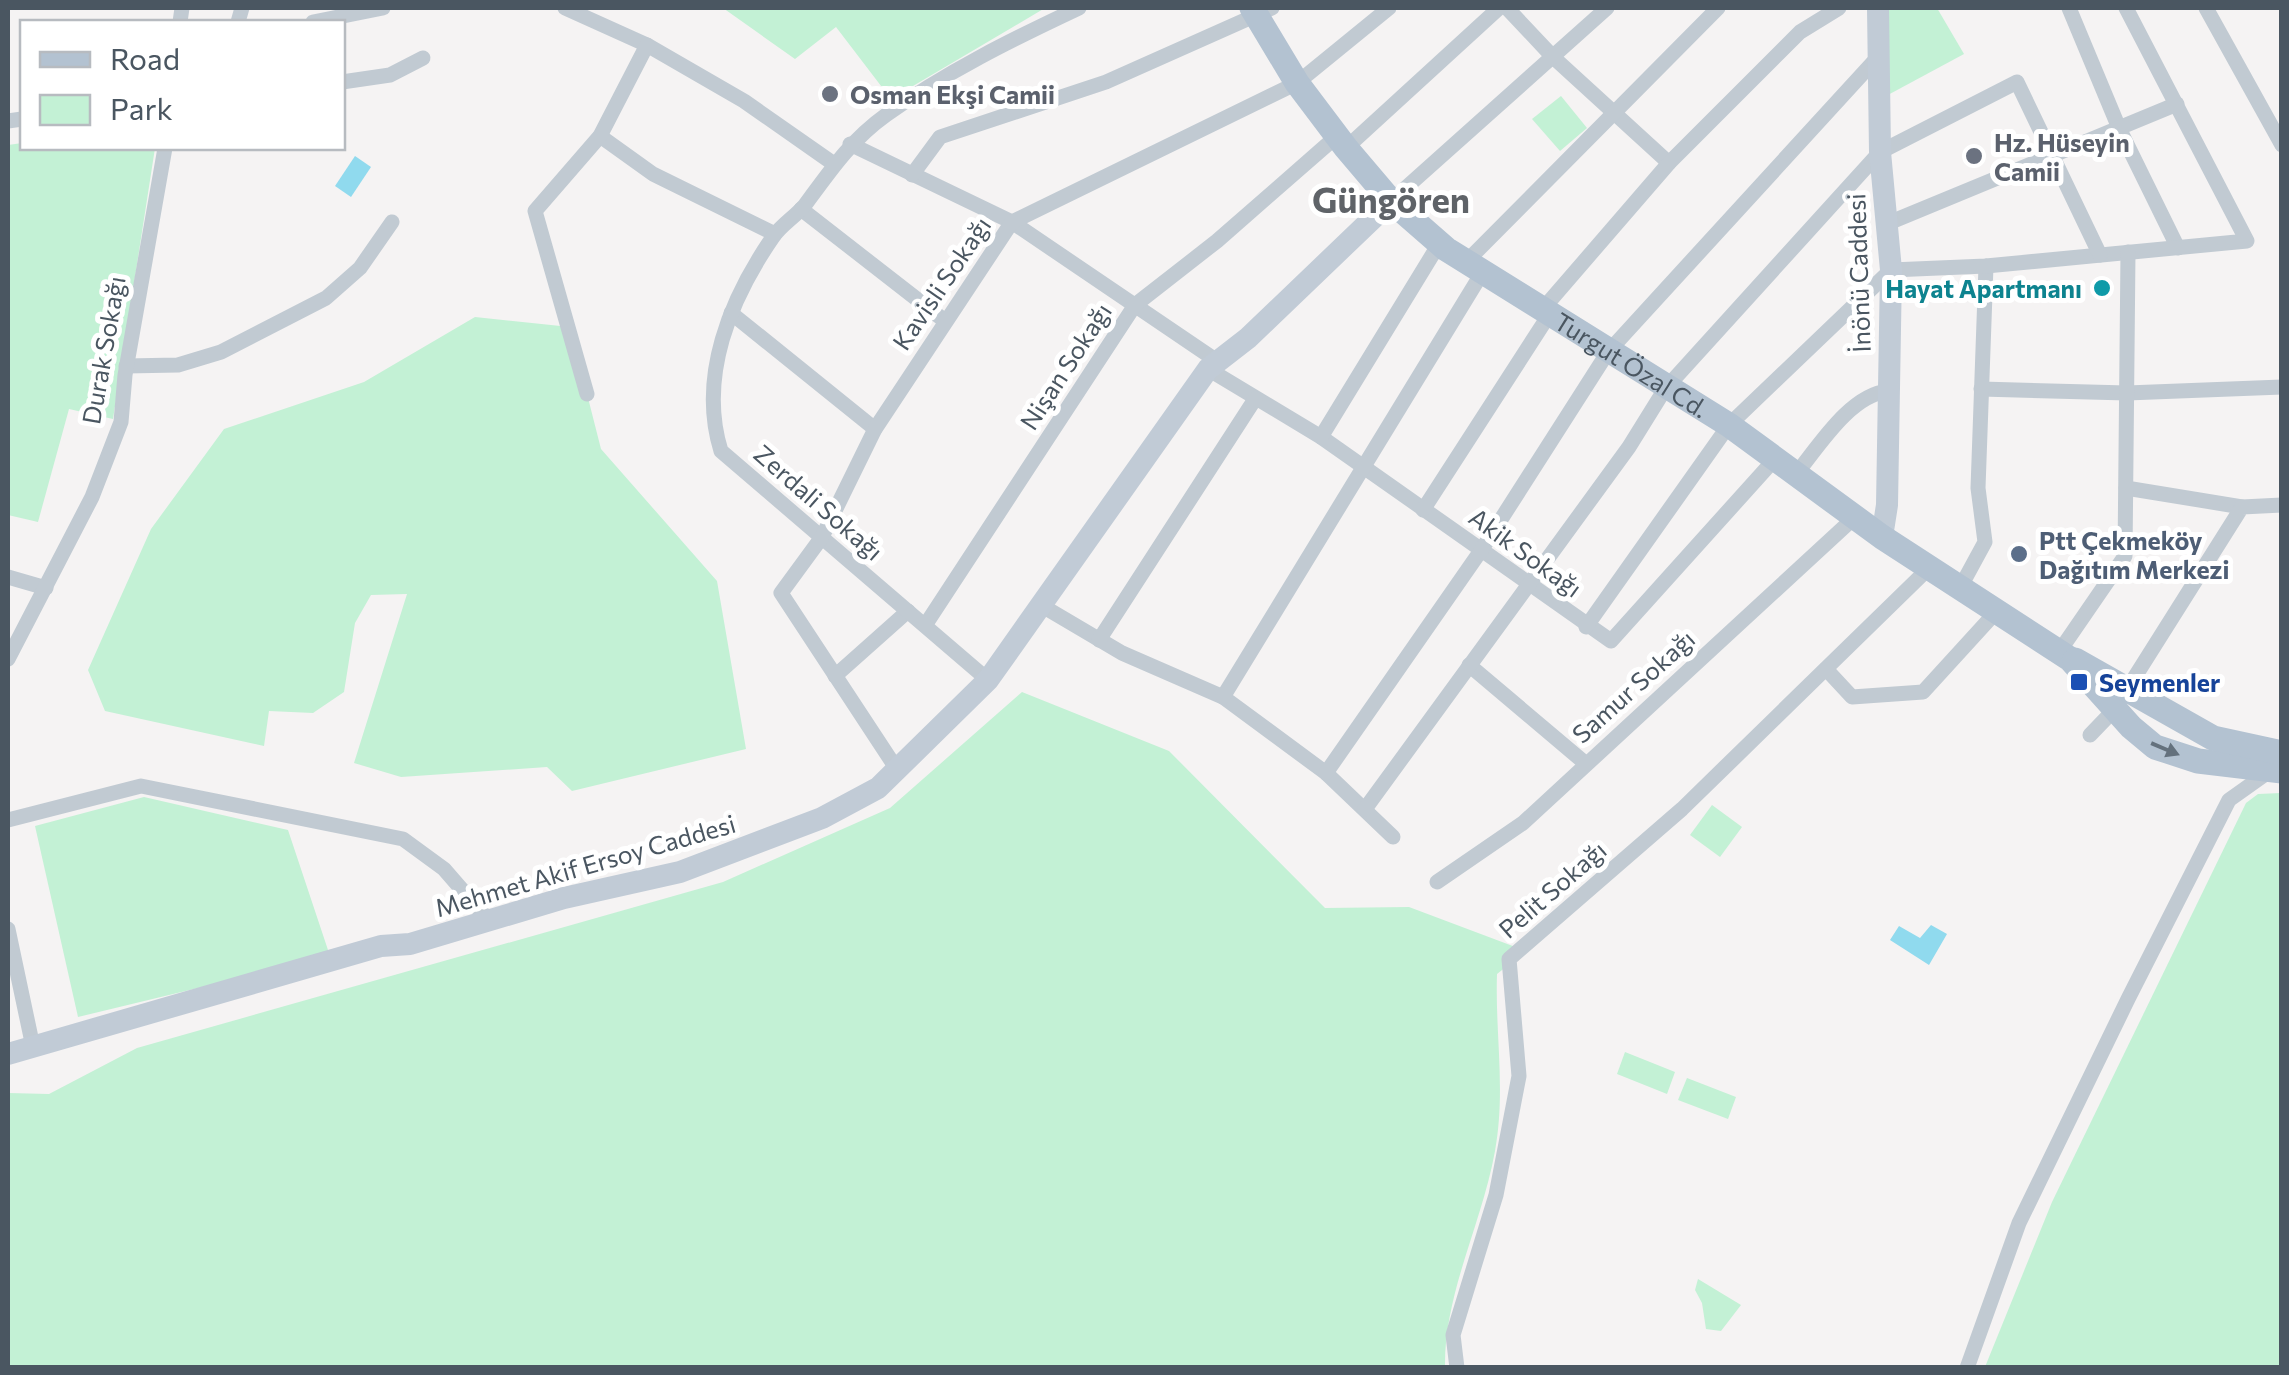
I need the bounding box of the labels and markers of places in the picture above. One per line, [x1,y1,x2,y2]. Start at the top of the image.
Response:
place label: Osman Ekşi Camii [850,79,1055,109]
marker: Osman Ekşi Camii [819,83,841,105]
place label: Hz. Hüseyin Camii [1994,127,2130,186]
marker: Hz. Hüseyin Camii [1963,145,1985,167]
place label: Hayat Apartmanı [1885,273,2082,303]
marker: Hayat Apartmanı [2091,277,2113,299]
place label: Ptt Çekmeköy Dağıtım Merkezi [2039,525,2229,584]
marker: Ptt Çekmeköy Dağıtım Merkezi [2008,543,2030,565]
place label: Seymenler [2099,667,2220,697]
marker: Seymenler [2068,671,2090,693]

